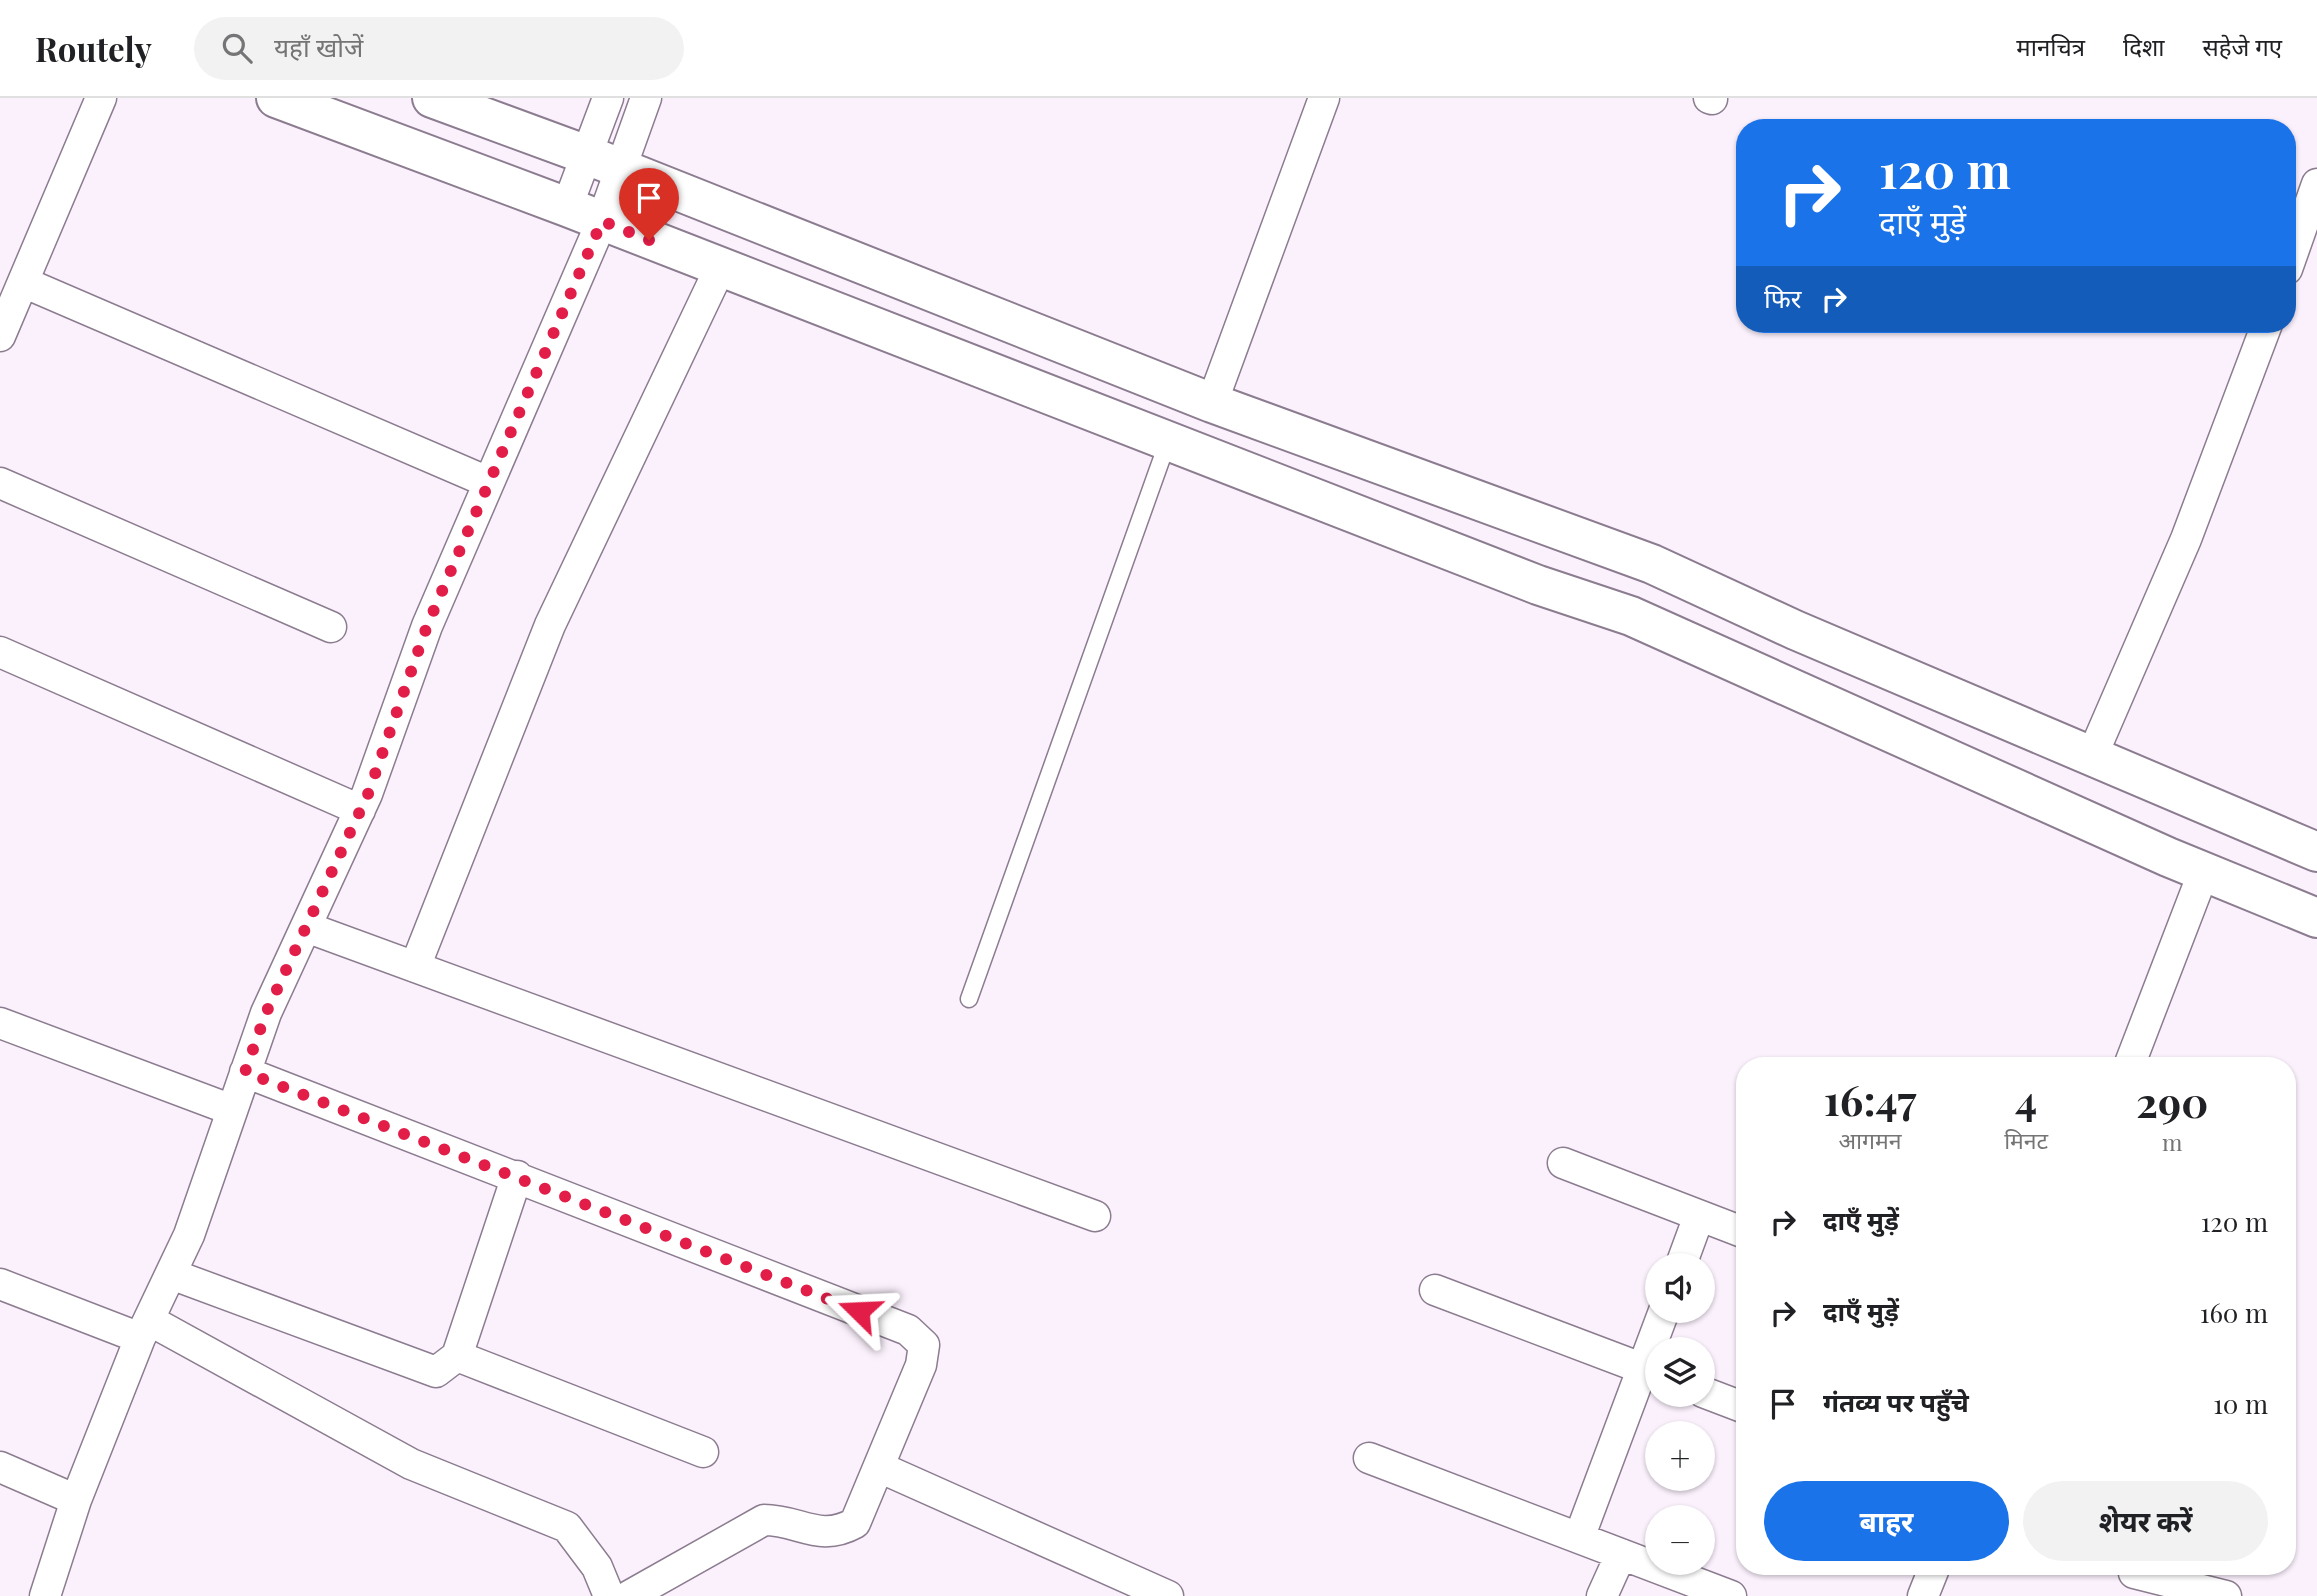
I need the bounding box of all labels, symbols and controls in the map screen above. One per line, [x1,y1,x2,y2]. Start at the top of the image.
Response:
search box [194,17,684,80]
text: Routely [35,26,152,70]
icon: search [218,29,256,67]
text: यहाँ खोजें [274,29,363,64]
text: मानचित्र [2016,30,2085,62]
text: दिशा [2123,30,2164,62]
text: सहेजे गए [2202,30,2282,62]
text: 120 m [1879,136,2011,201]
icon: right [1764,147,1855,238]
pin [619,168,679,240]
icon: arrive [630,179,668,217]
text: दाएँ मुड़ें [1879,199,1966,242]
text: फिर [1764,280,1801,315]
icon: right [1815,280,1853,318]
text: 16:47 [1824,1071,1916,1127]
text: 4 [2015,1071,2037,1127]
text: 290 [2136,1073,2208,1129]
text: आगमन [1839,1124,1902,1155]
text: मिनट [2004,1124,2048,1155]
text: m [2162,1126,2182,1157]
text: दाएँ मुड़ें [1823,1202,1899,1237]
icon: right [1764,1203,1802,1241]
text: 120 m [2201,1204,2268,1239]
map controls [1645,1253,1715,1575]
button: sound [1645,1253,1715,1323]
position arrow [822,1274,896,1348]
text: दाएँ मुड़ें [1823,1293,1899,1328]
icon: right [1764,1294,1802,1332]
text: 160 m [2200,1295,2268,1330]
button: layers [1645,1337,1715,1407]
text: गंतव्य पर पहुँचे [1823,1384,1969,1419]
icon: arrive [1764,1385,1802,1423]
text: 10 m [2213,1386,2268,1421]
button: + [1645,1421,1715,1491]
button: बाहर [1764,1481,2009,1561]
button: शेयर करें [2023,1481,2268,1561]
button: − [1645,1505,1715,1575]

